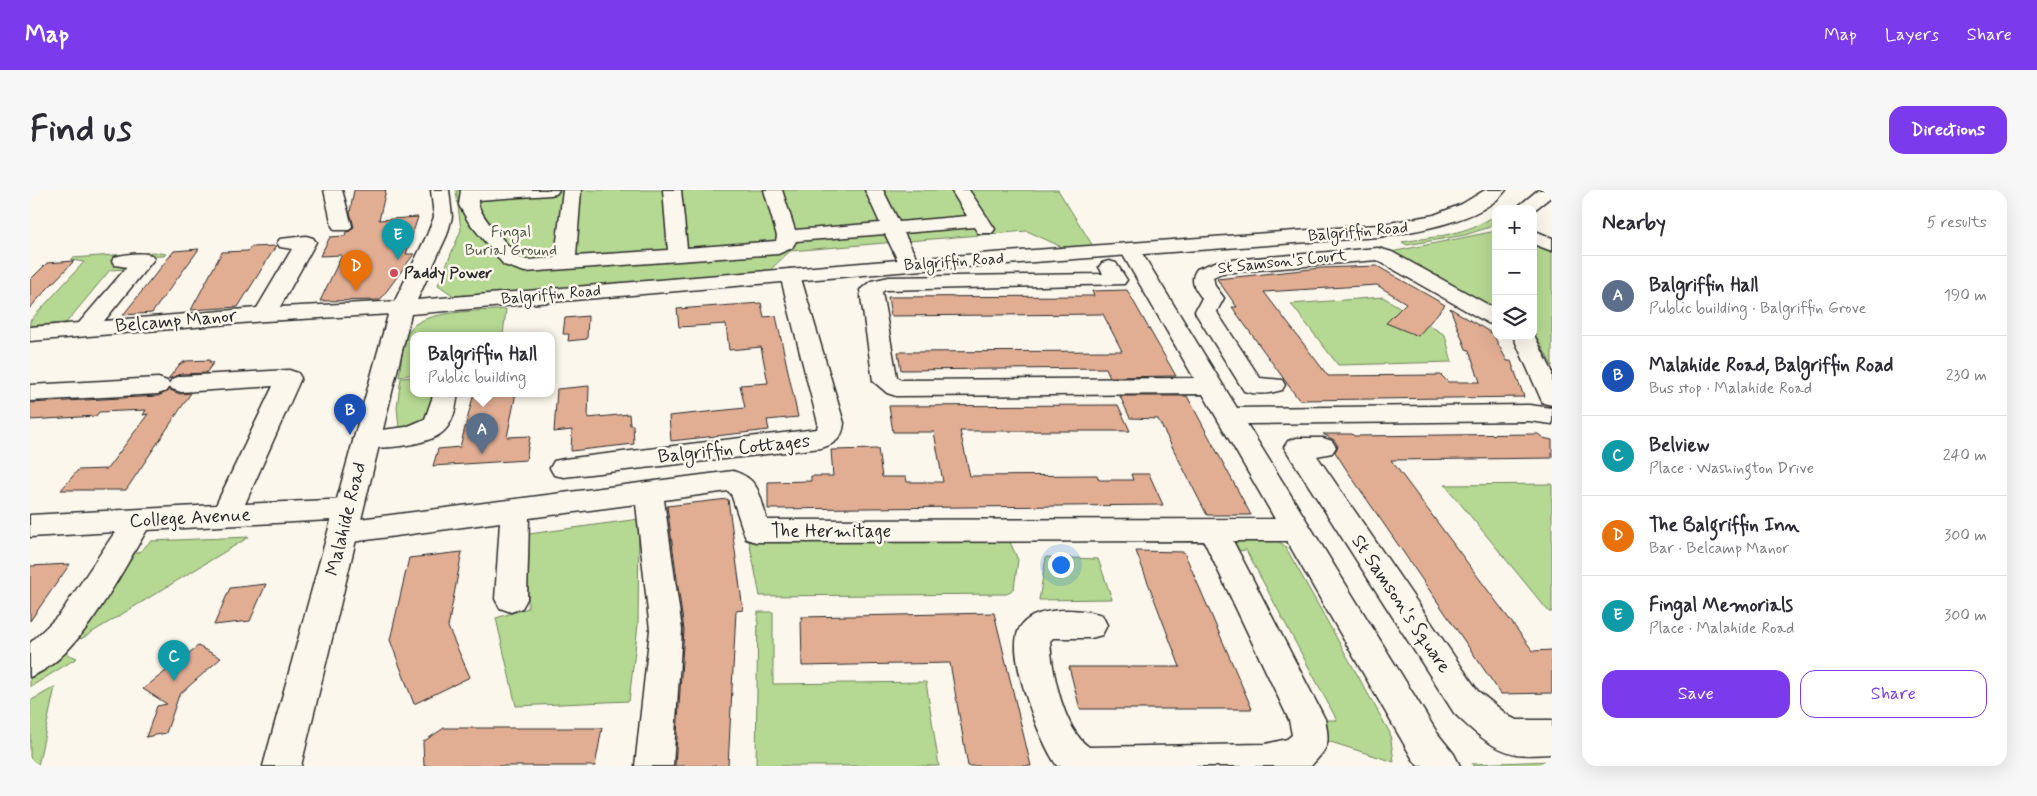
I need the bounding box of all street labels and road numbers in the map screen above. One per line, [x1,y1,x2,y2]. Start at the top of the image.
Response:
street label: Balgriffin Road [1307,217,1409,248]
street label: St Samson's Court [1217,245,1348,279]
street label: Balgriffin Road [903,248,1005,277]
street label: Balgriffin Road [500,280,602,311]
street label: Belcamp Manor [114,303,238,339]
street label: Balgriffin Cottages [657,429,812,471]
street label: Malahide Road [320,460,372,578]
street label: College Avenue [129,502,251,535]
street label: The Hermitage [771,519,891,545]
street label: St Samson's Square [1345,530,1457,678]

